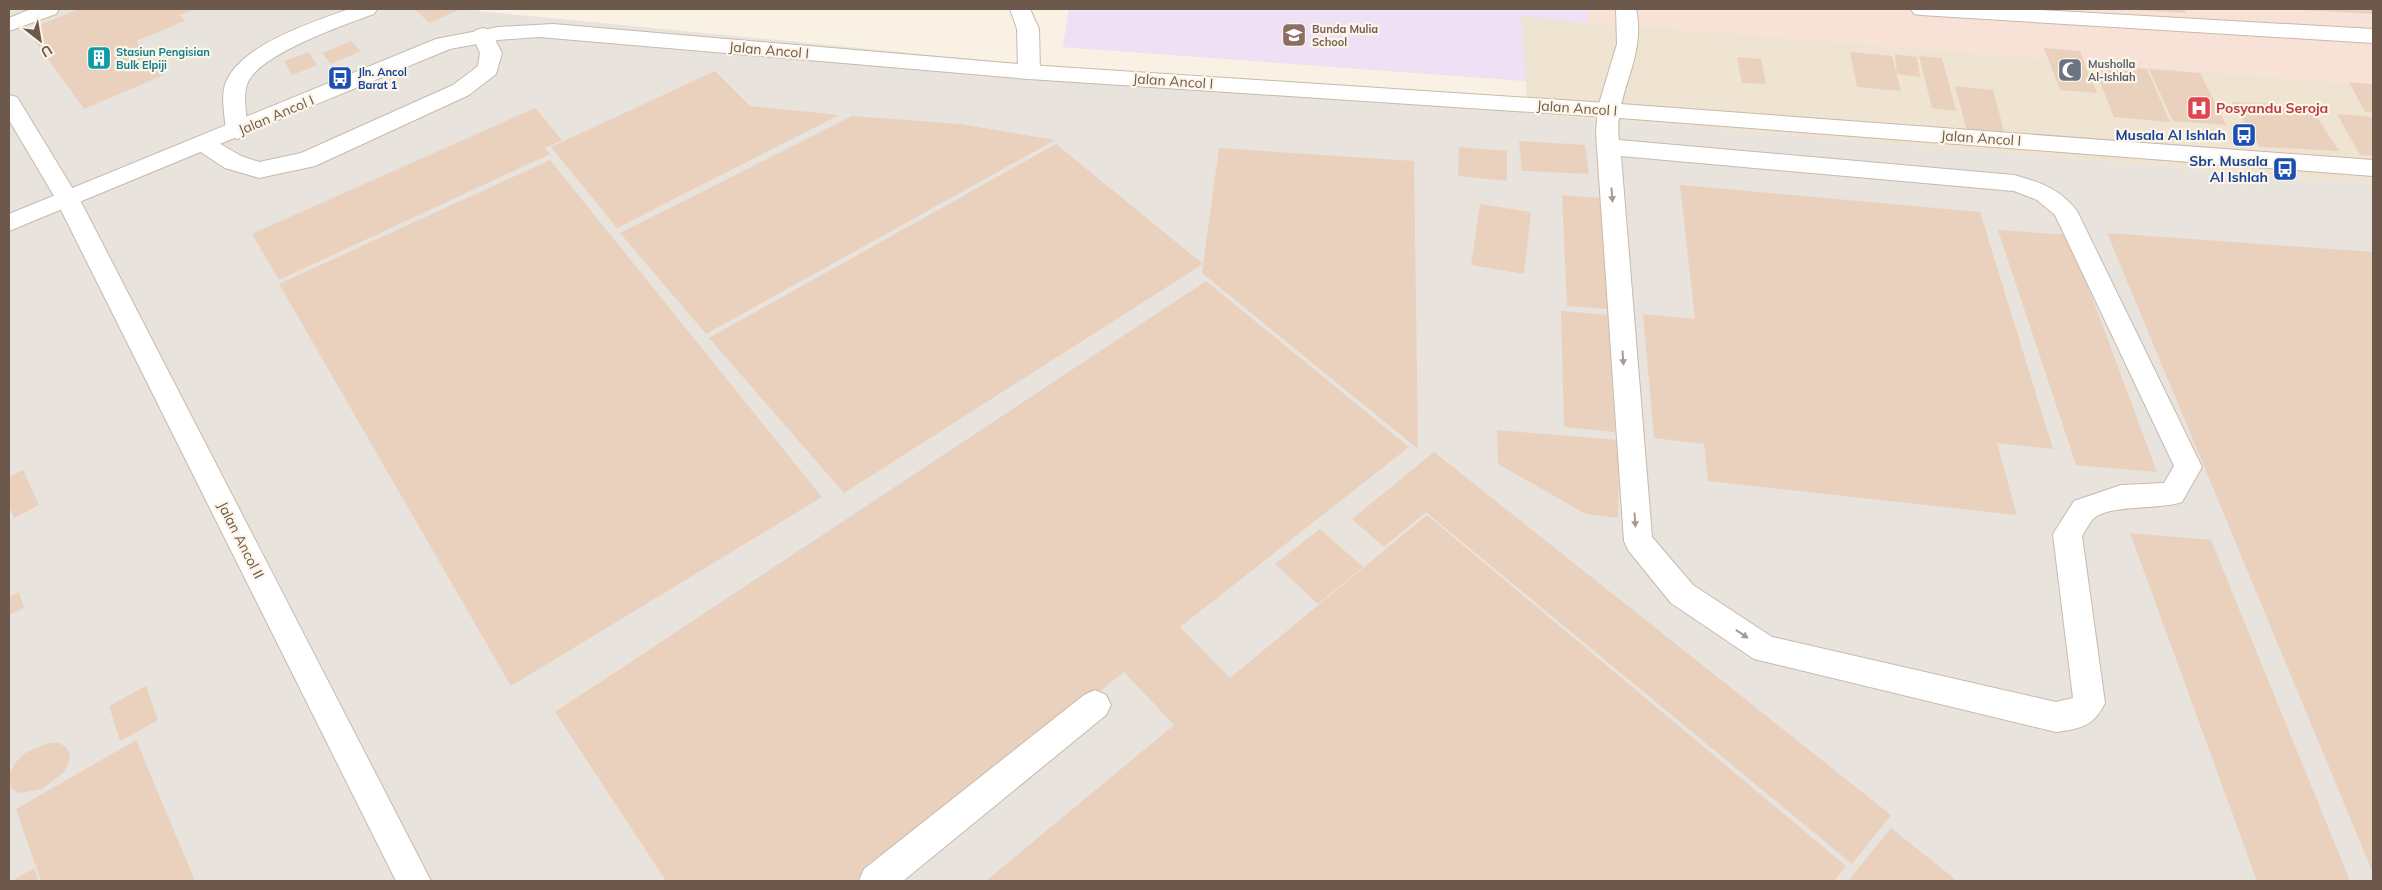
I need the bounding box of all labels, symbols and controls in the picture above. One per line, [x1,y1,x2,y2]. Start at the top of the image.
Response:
north arrow [15,15,65,65]
school or university icon: Bunda Mulia School [1281,22,1307,48]
place label: Bunda Mulia School [1312,22,1378,49]
street label: Jalan Ancol I [728,38,810,62]
text: U [38,41,56,62]
building icon: Stasiun Pengisian Bulk Elpiji [86,45,112,71]
place label: Stasiun Pengisian Bulk Elpiji [116,45,210,72]
mosque icon: Musholla Al-Ishlah [2057,57,2083,83]
place label: Musholla Al-Ishlah [2088,57,2136,84]
bus stop icon: Jln. Ancol Barat 1 [327,65,353,91]
place label: Jln. Ancol Barat 1 [358,65,407,92]
street label: Jalan Ancol I [1132,69,1214,93]
street label: Jalan Ancol I [235,91,317,139]
hospital icon: Posyandu Seroja [2186,95,2212,121]
street label: Jalan Ancol I [1536,96,1618,120]
place label: Posyandu Seroja [2216,99,2328,117]
bus stop icon: Musala Al Ishlah [2231,122,2257,148]
street label: Jalan Ancol I [1940,126,2022,150]
place label: Musala Al Ishlah [2115,126,2226,144]
place label: Sbr. Musala Al Ishlah [2189,152,2268,186]
bus stop icon: Sbr. Musala Al Ishlah [2272,156,2298,182]
one-way arrow [1609,188,1617,204]
one-way arrow [1620,350,1628,366]
street label: Jalan Ancol II [214,498,268,582]
one-way arrow [1631,512,1639,528]
one-way arrow [1735,629,1749,639]

